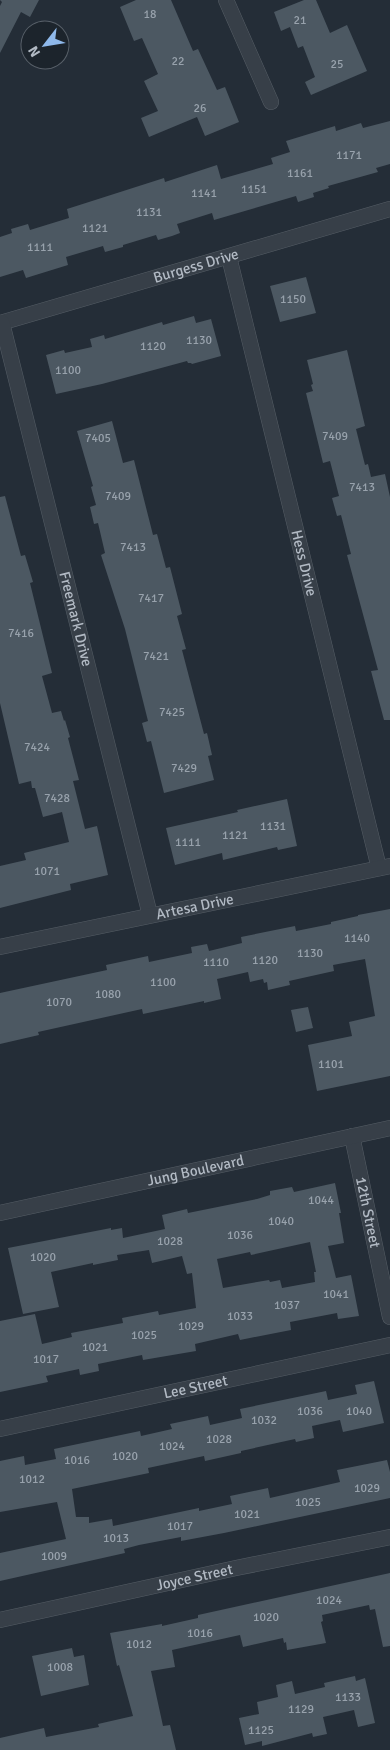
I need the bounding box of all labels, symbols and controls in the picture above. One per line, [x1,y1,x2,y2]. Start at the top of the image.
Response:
house number: 18 [144,7,156,22]
house number: 21 [294,13,306,28]
north arrow [20,20,70,70]
text: N [24,43,44,60]
house number: 22 [172,54,184,69]
house number: 25 [331,57,343,72]
house number: 26 [194,101,206,116]
house number: 1171 [336,148,362,163]
house number: 1161 [287,166,313,181]
house number: 1151 [241,182,267,197]
house number: 1141 [191,186,217,201]
house number: 1131 [136,205,162,220]
house number: 1121 [82,221,108,236]
house number: 1111 [27,240,53,255]
street label: Burgess Drive [151,245,241,287]
house number: 1150 [280,292,306,307]
house number: 1130 [186,333,212,348]
house number: 1120 [140,339,166,354]
house number: 1100 [55,363,81,378]
house number: 7409 [322,429,348,444]
house number: 7405 [85,431,111,446]
house number: 7413 [349,480,375,495]
house number: 7409 [105,489,131,504]
street label: Hess Drive [287,528,321,598]
house number: 7413 [120,540,146,555]
street label: Freemark Drive [55,570,97,668]
house number: 7417 [138,591,164,606]
house number: 7416 [8,626,34,641]
house number: 7421 [143,649,169,664]
house number: 7425 [159,705,185,720]
house number: 7424 [24,740,50,755]
house number: 7429 [171,761,197,776]
house number: 7428 [44,791,70,806]
house number: 1131 [260,819,286,834]
house number: 1121 [222,828,248,843]
house number: 1111 [175,835,201,850]
house number: 1071 [34,864,60,879]
street label: Artesa Drive [154,890,235,923]
house number: 1140 [344,931,370,946]
house number: 1130 [297,946,323,961]
house number: 1120 [252,953,278,968]
house number: 1110 [203,955,229,970]
house number: 1100 [150,975,176,990]
house number: 1080 [95,987,121,1002]
house number: 1070 [46,995,72,1010]
house number: 1101 [318,1057,344,1072]
street label: Jung Boulevard [145,1151,246,1190]
street label: 12th Street [352,1175,384,1249]
house number: 1044 [308,1193,334,1208]
house number: 1040 [268,1214,294,1229]
house number: 1036 [227,1228,253,1243]
house number: 1028 [157,1234,183,1249]
house number: 1020 [30,1250,56,1265]
house number: 1041 [323,1287,349,1302]
house number: 1037 [274,1298,300,1313]
house number: 1033 [227,1309,253,1324]
house number: 1029 [178,1319,204,1334]
house number: 1025 [131,1328,157,1343]
house number: 1021 [82,1340,108,1355]
house number: 1017 [33,1352,59,1367]
street label: Lee Street [162,1371,229,1403]
house number: 1036 [297,1404,323,1419]
house number: 1040 [346,1404,372,1419]
house number: 1032 [251,1413,277,1428]
house number: 1028 [206,1432,232,1447]
house number: 1024 [159,1439,185,1454]
house number: 1020 [112,1449,138,1464]
house number: 1016 [64,1453,90,1468]
house number: 1012 [19,1472,45,1487]
house number: 1029 [354,1481,380,1496]
house number: 1025 [295,1495,321,1510]
house number: 1021 [234,1507,260,1522]
house number: 1017 [167,1519,193,1534]
house number: 1013 [103,1531,129,1546]
house number: 1009 [41,1549,67,1564]
street label: Joyce Street [154,1560,234,1594]
house number: 1024 [316,1593,342,1608]
house number: 1020 [253,1610,279,1625]
house number: 1016 [187,1626,213,1641]
house number: 1012 [126,1637,152,1652]
house number: 1008 [47,1660,73,1675]
house number: 1133 [335,1690,361,1705]
house number: 1129 [288,1702,314,1717]
house number: 1125 [248,1723,274,1738]

